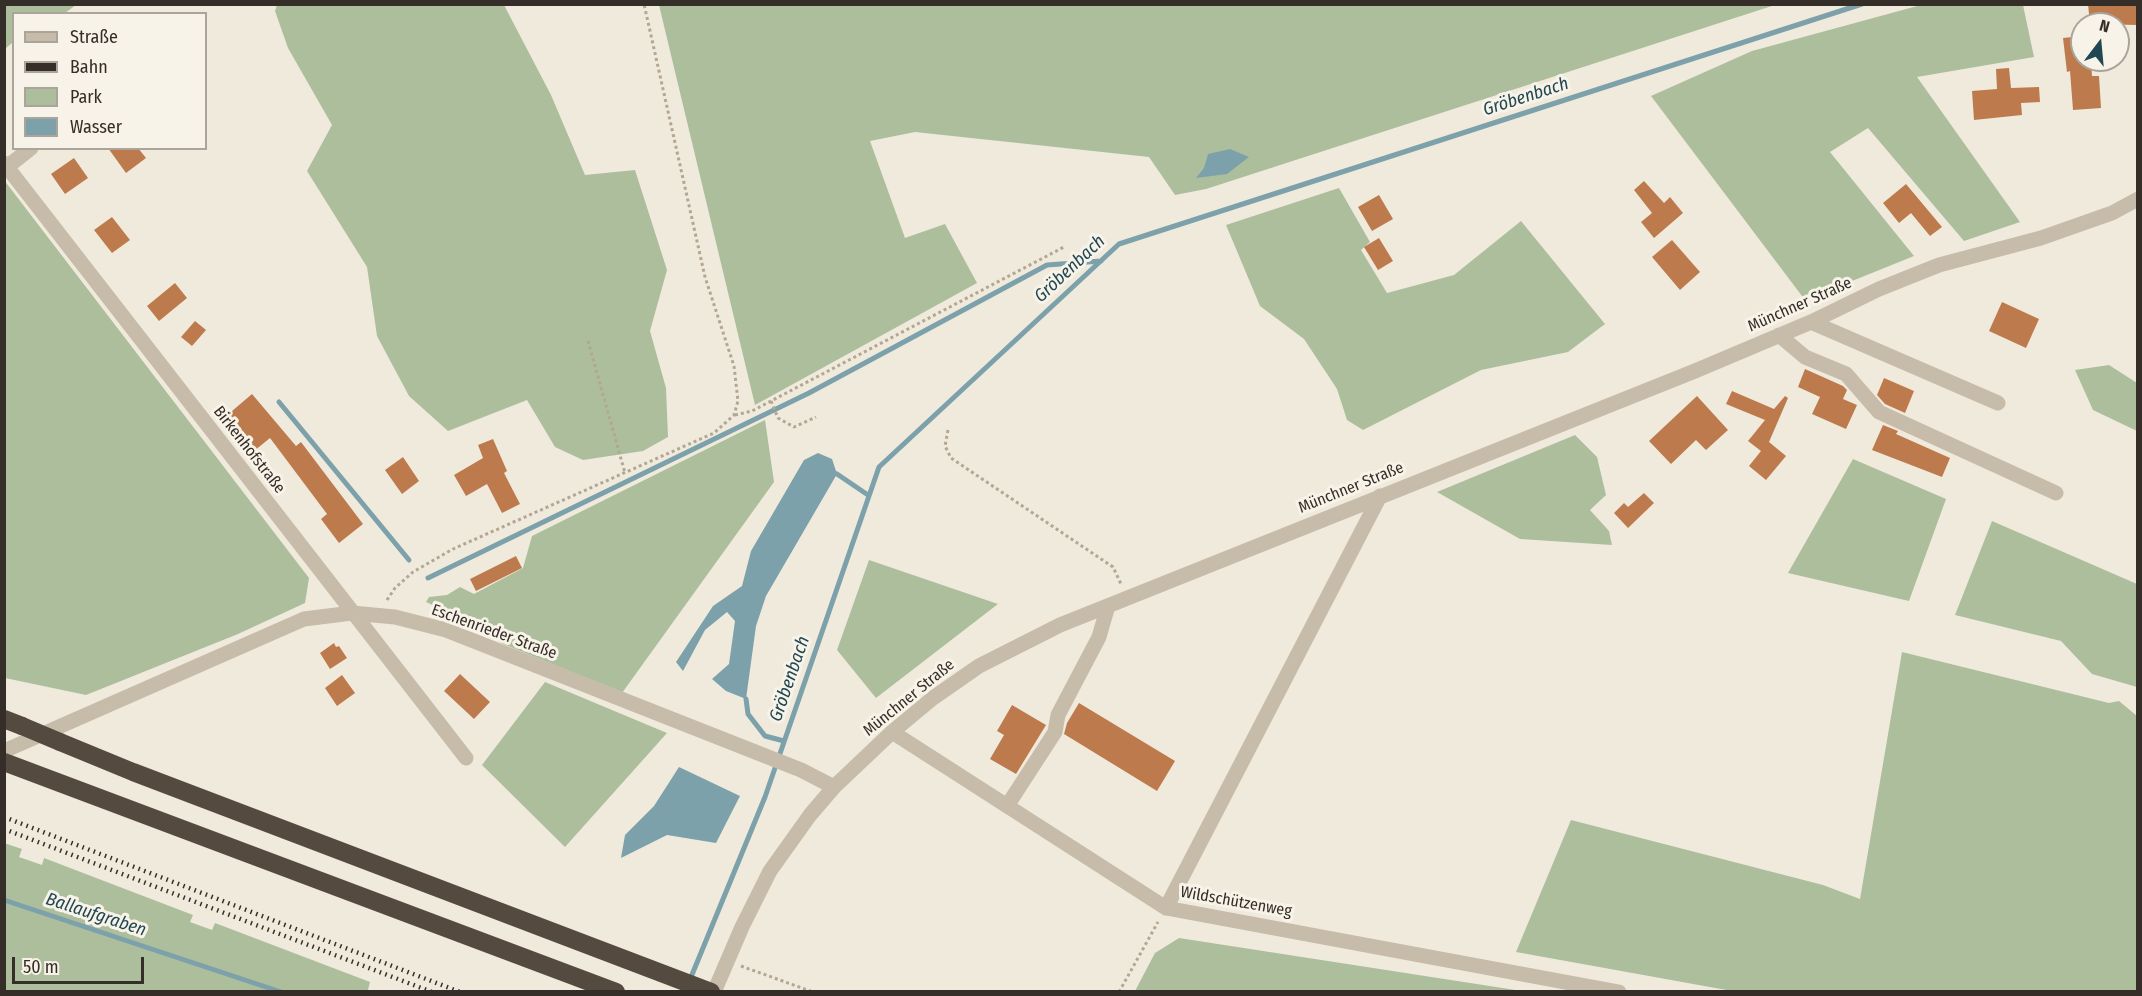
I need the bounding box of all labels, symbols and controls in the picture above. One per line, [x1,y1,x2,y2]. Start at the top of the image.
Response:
legend [12,12,207,150]
north arrow [2070,12,2130,72]
text: N [2097,16,2112,37]
text: Straße [70,26,118,48]
text: Bahn [70,56,108,78]
water label: Gröbenbach [1480,73,1572,121]
text: Park [70,86,102,108]
text: Wasser [70,116,122,138]
water label: Gröbenbach [1030,231,1110,307]
street label: Münchner Straße [1745,274,1855,336]
street label: Birkenhofstraße [209,403,289,497]
street label: Münchner Straße [1296,458,1406,518]
street label: Eschenrieder Straße [429,600,559,664]
water label: Gröbenbach [765,634,815,724]
street label: Münchner Straße [860,655,958,741]
street label: Wildschützenweg [1179,883,1293,921]
water label: Ballaufgraben [43,889,149,941]
scale bar [15,945,147,983]
text: 50 m [23,956,59,978]

